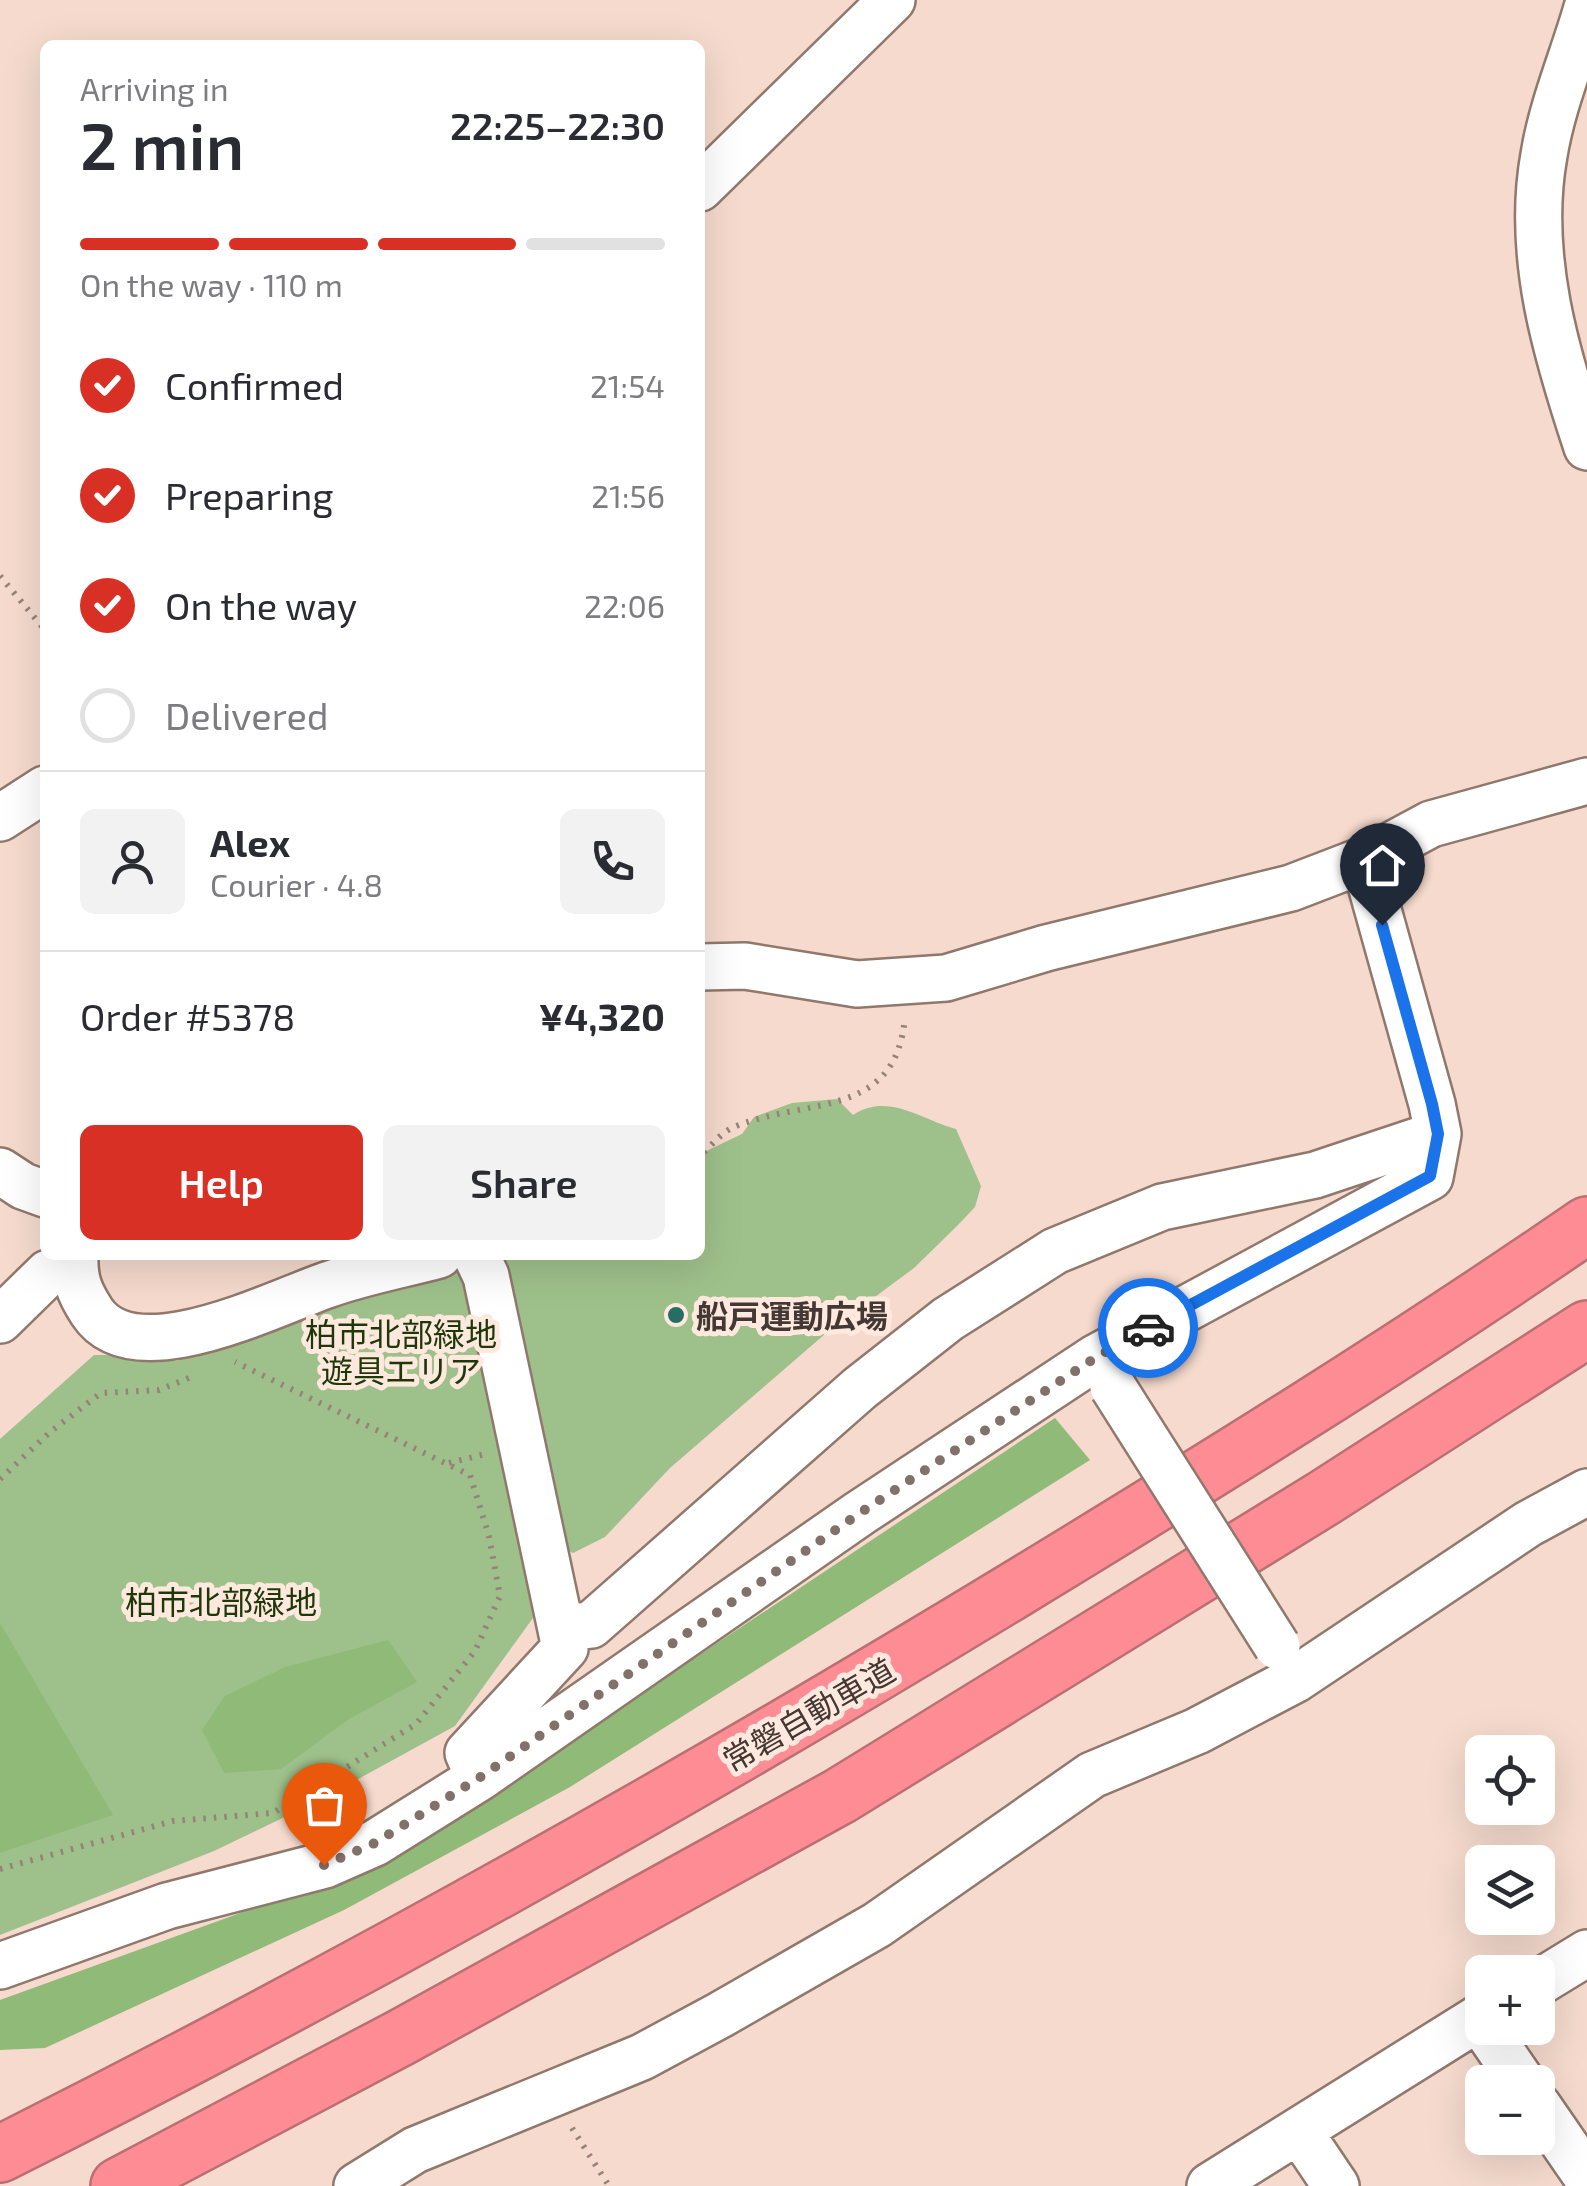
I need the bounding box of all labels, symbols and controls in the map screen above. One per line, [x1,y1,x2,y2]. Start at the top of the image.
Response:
text: Arriving in [80,69,229,107]
text: 22:25–22:30 [450,102,665,148]
text: 2 min [80,105,244,183]
text: On the way · 110 m [80,265,343,303]
icon: check [80,358,135,413]
text: Confirmed [165,362,344,408]
text: 21:54 [590,366,665,404]
icon: check [80,468,135,523]
text: Preparing [165,472,333,518]
text: 21:56 [591,476,665,514]
icon: check [80,578,135,633]
text: On the way [165,582,357,628]
text: 22:06 [584,586,665,624]
text: Delivered [165,692,329,738]
button: person [80,809,185,914]
button: phone [560,809,665,914]
text: Alex [210,819,290,865]
pin [1340,823,1425,926]
icon: home [1355,838,1410,893]
text: Courier · 4.8 [210,865,383,903]
text: Order #5378 [80,993,295,1039]
text: ¥4,320 [539,993,665,1039]
button: Help [80,1125,363,1240]
button: Share [383,1125,665,1240]
courier [1098,1278,1198,1378]
place label: 船戸運動広場 [696,1296,888,1334]
icon: car [1121,1301,1176,1356]
marker: 船戸運動広場 [665,1304,687,1326]
park label: 柏市北部緑地 遊具エリア [305,1314,497,1389]
park label: 柏市北部緑地 [125,1582,317,1620]
street label: 常磐自動車道 [715,1650,901,1778]
map controls [1465,1735,1555,2155]
button: locate [1465,1735,1555,1825]
pin [282,1763,367,1866]
icon: bag [297,1778,352,1833]
button: layers [1465,1845,1555,1935]
button: + [1465,1955,1555,2045]
button: − [1465,2065,1555,2155]

